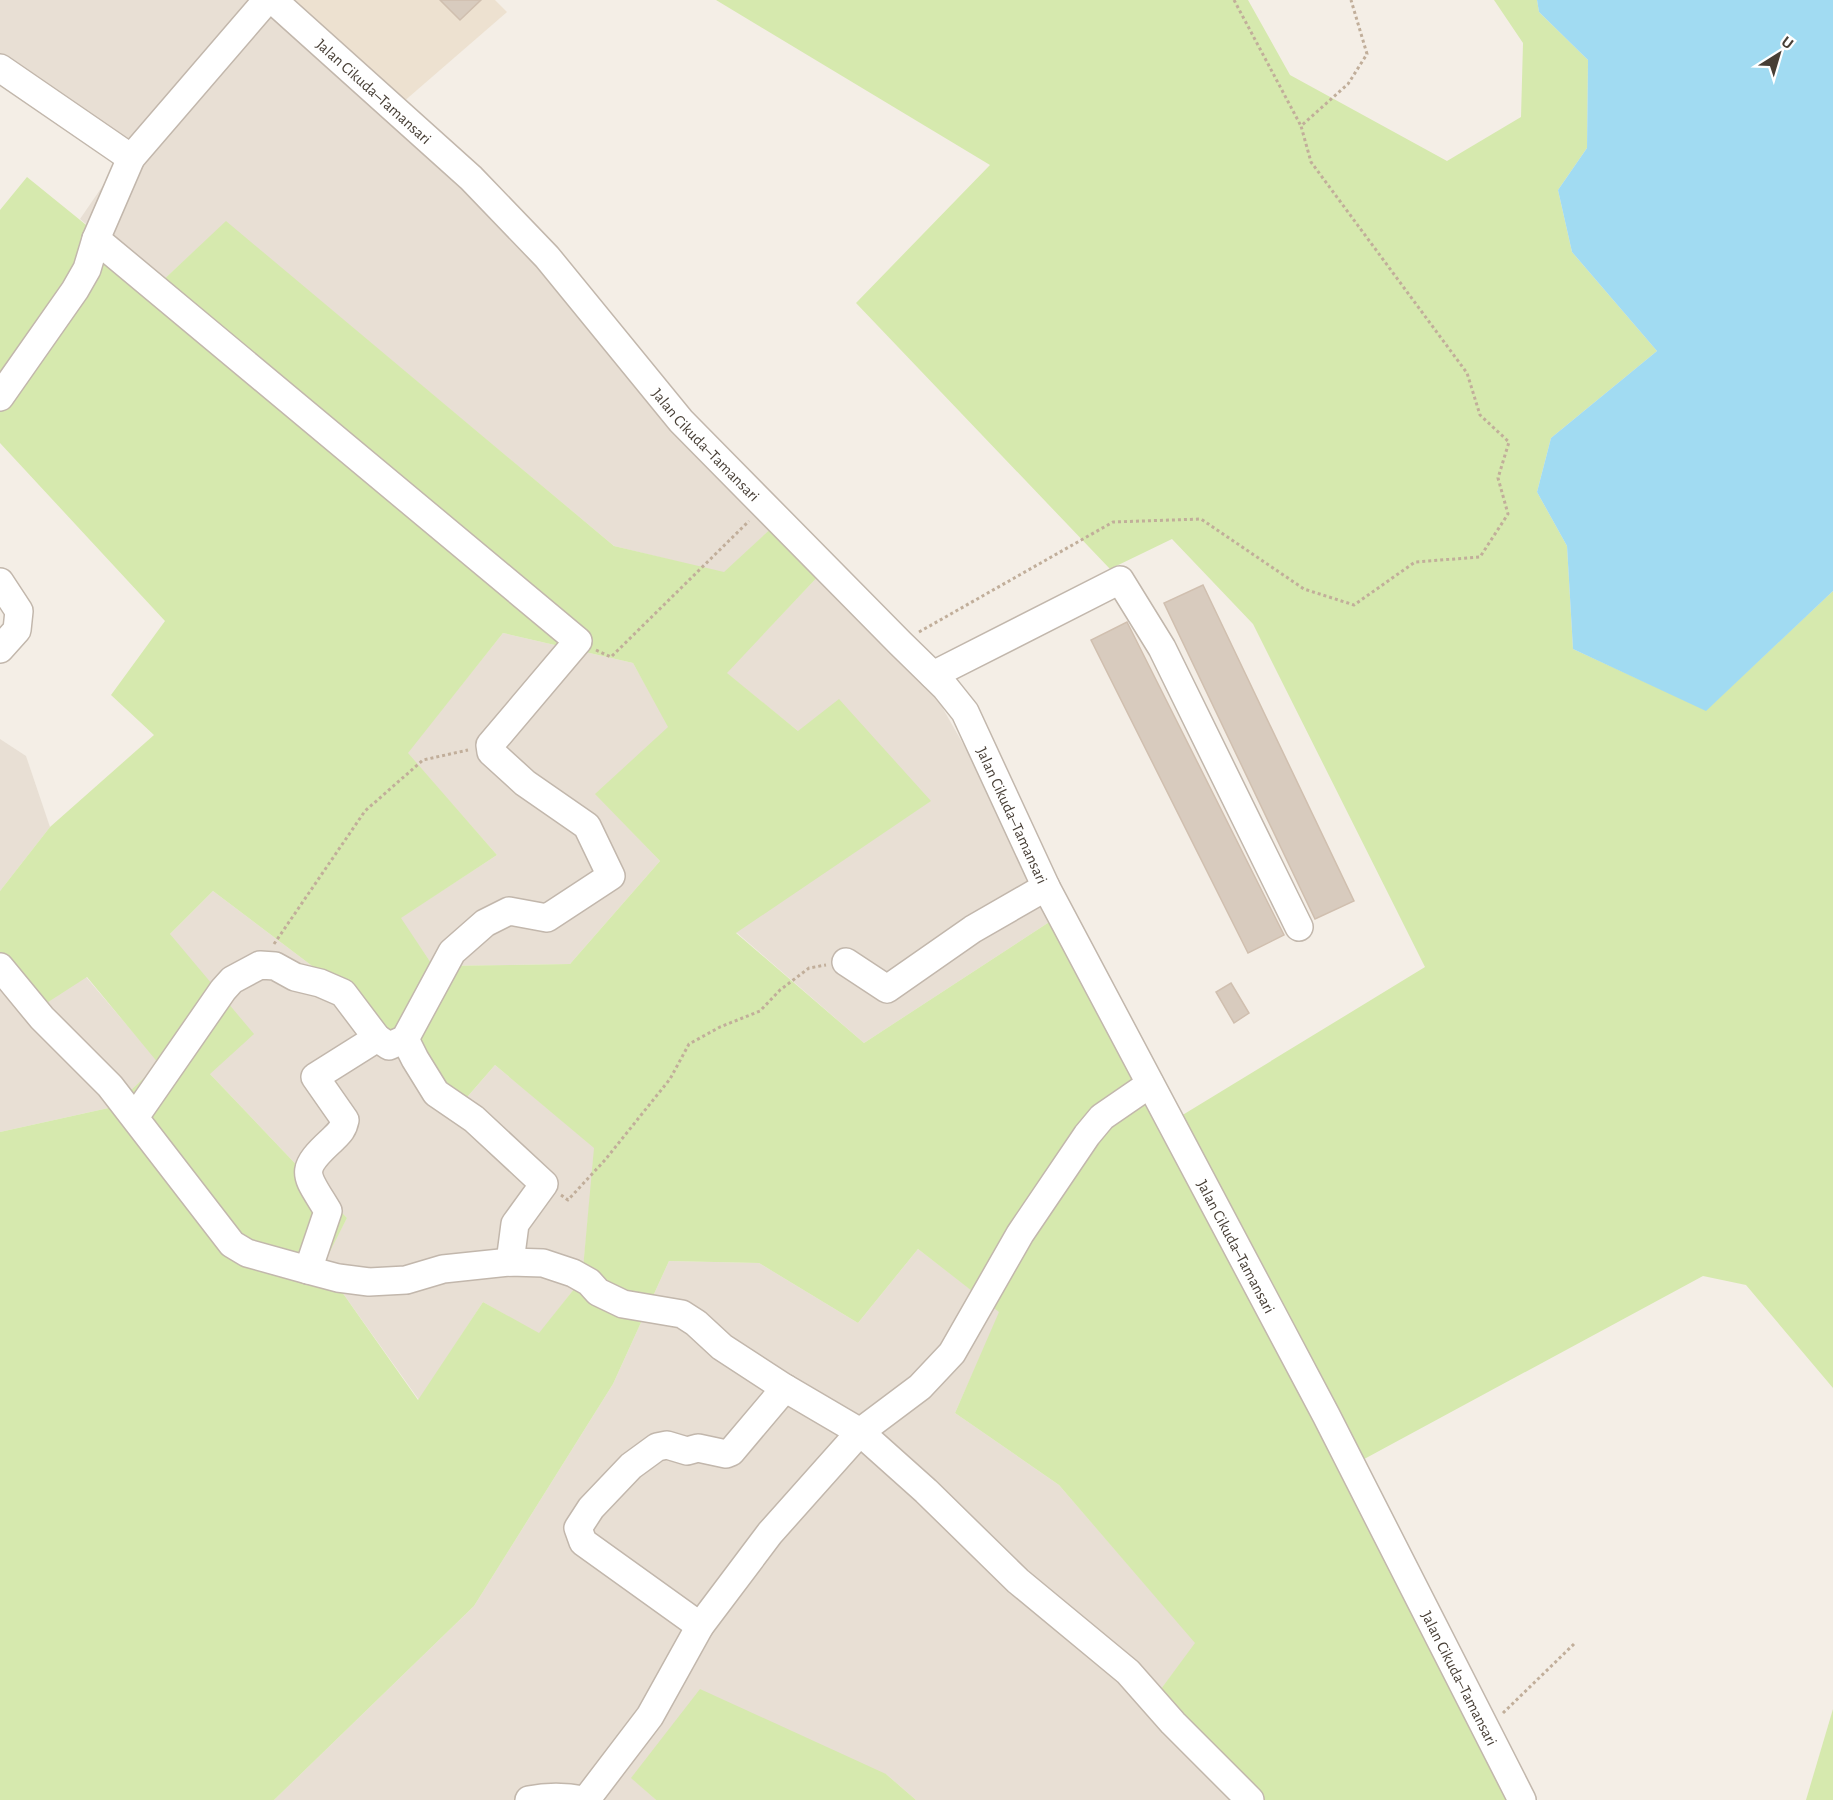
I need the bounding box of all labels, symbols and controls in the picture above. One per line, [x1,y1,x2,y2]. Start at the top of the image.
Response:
north arrow [1749,24,1809,84]
text: U [1779,33,1796,52]
street label: Jalan Cikuda–Tamansari [313,36,434,147]
street label: Jalan Cikuda–Tamansari [649,386,762,505]
street label: Jalan Cikuda–Tamansari [973,745,1050,886]
street label: Jalan Cikuda–Tamansari [1194,1177,1278,1316]
street label: Jalan Cikuda–Tamansari [1418,1609,1500,1748]

